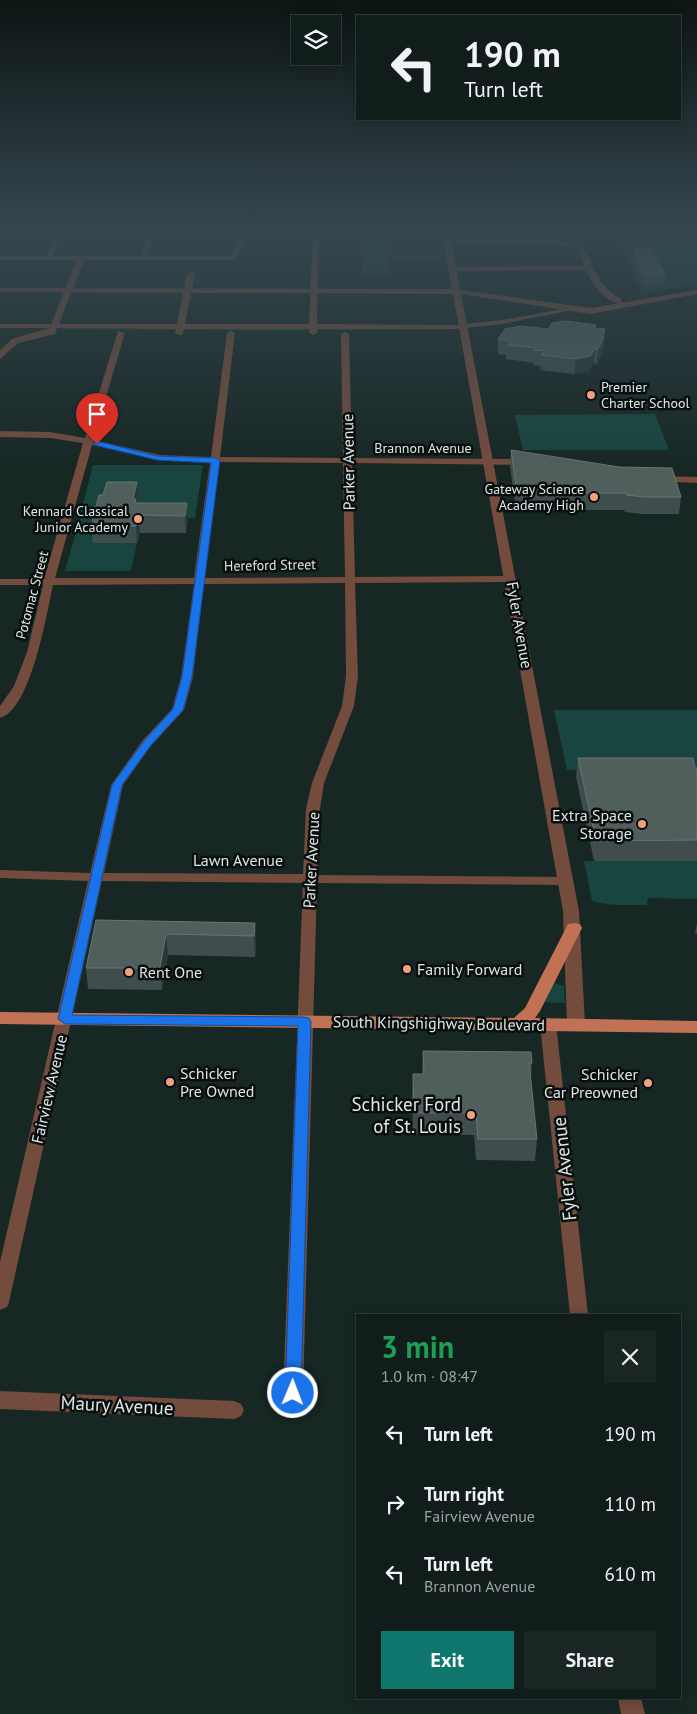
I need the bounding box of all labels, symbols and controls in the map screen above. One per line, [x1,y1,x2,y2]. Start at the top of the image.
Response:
map controls [291,15,341,65]
button: layers [291,15,341,65]
text: 190 m [464,31,561,77]
icon: left [381,35,446,100]
text: Turn left [464,75,543,103]
place label: Premier Charter School [601,378,689,412]
marker: Premier Charter School [585,389,597,401]
pin [76,393,118,444]
icon: arrive [83,400,111,428]
street label: Parker Avenue [337,414,359,510]
street label: Brannon Avenue [374,439,472,457]
place label: Gateway Science Academy High [485,480,584,514]
marker: Gateway Science Academy High [588,491,600,503]
place label: Kennard Classical Junior Academy [23,502,128,536]
marker: Kennard Classical Junior Academy [132,513,144,525]
street label: Potomac Street [12,549,52,641]
street label: Hereford Street [224,555,316,575]
street label: Fyler Avenue [503,580,537,670]
place label: Extra Space Storage [552,805,632,843]
street label: Parker Avenue [298,811,324,909]
marker: Extra Space Storage [636,818,648,830]
street label: Lawn Avenue [193,850,283,870]
place label: Family Forward [417,959,522,979]
place label: Rent One [139,962,202,982]
marker: Family Forward [401,963,413,975]
marker: Rent One [123,966,135,978]
street label: South Kingshighway Boulevard [333,1011,545,1035]
street label: Fairview Avenue [27,1033,71,1145]
place label: Schicker Pre Owned [180,1063,254,1101]
place label: Schicker Car Preowned [544,1064,639,1102]
marker: Schicker Pre Owned [164,1076,176,1088]
marker: Schicker Car Preowned [642,1077,654,1089]
place label: Schicker Ford of St. Louis [352,1092,461,1138]
marker: Schicker Ford of St. Louis [465,1109,477,1121]
street label: Fyler Avenue [547,1116,581,1222]
text: 3 min [381,1327,454,1366]
button: close [604,1331,656,1383]
position arrow [266,1366,318,1418]
text: 1.0 km · 08:47 [381,1366,478,1386]
street label: Maury Avenue [60,1390,174,1420]
icon: left [381,1420,409,1448]
text: Turn left [424,1422,493,1446]
text: 190 m [604,1422,656,1446]
text: Turn right [424,1482,504,1506]
icon: right [381,1490,409,1518]
text: 110 m [604,1492,656,1516]
text: Fairview Avenue [424,1506,535,1526]
text: Turn left [424,1552,493,1576]
icon: left [381,1560,409,1588]
text: 610 m [604,1562,656,1586]
text: Brannon Avenue [424,1576,535,1596]
button: Exit [381,1631,514,1689]
button: Share [524,1631,656,1689]

